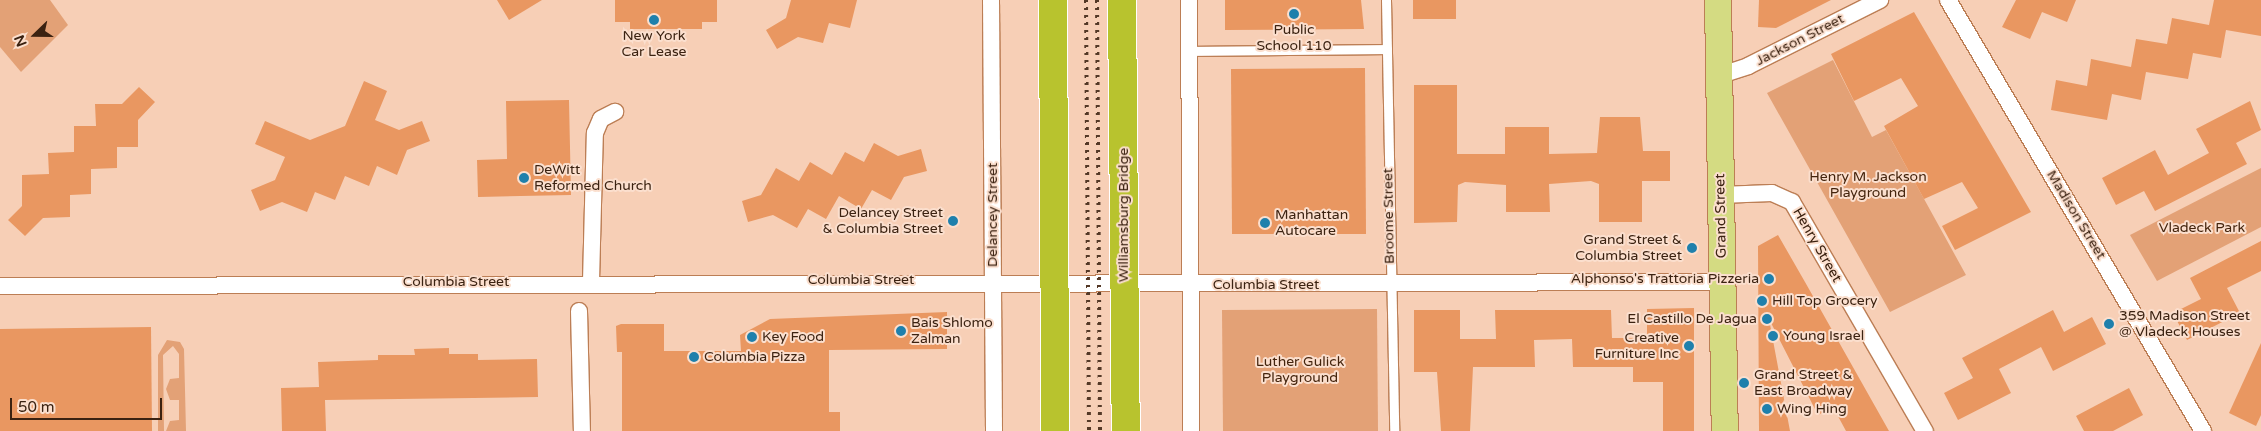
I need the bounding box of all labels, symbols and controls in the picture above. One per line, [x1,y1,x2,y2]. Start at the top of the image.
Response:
marker: Public School 110 [1288,8,1300,20]
north arrow [10,10,60,60]
street label: Jackson Street [1753,11,1847,69]
marker: New York Car Lease [648,14,660,26]
place label: Public School 110 [1256,22,1332,54]
place label: New York Car Lease [621,28,687,60]
text: N [11,32,31,49]
street label: Williamsburg Bridge [1116,148,1132,282]
place label: DeWitt Reformed Church [534,162,652,194]
street label: Delancey Street [985,163,1001,267]
street label: Madison Street [2043,167,2109,263]
street label: Broome Street [1380,168,1398,264]
park label: Henry M. Jackson Playground [1809,169,1927,202]
marker: DeWitt Reformed Church [518,172,530,184]
street label: Grand Street [1712,173,1730,259]
place label: Delancey Street & Columbia Street [822,205,943,238]
street label: Henry Street [1789,205,1845,285]
place label: Manhattan Autocare [1275,207,1348,240]
marker: Delancey Street & Columbia Street [947,215,959,227]
marker: Manhattan Autocare [1259,217,1271,229]
park label: Vladeck Park [2159,220,2245,236]
place label: Grand Street & Columbia Street [1575,232,1682,264]
marker: Grand Street & Columbia Street [1686,242,1698,254]
place label: Alphonso's Trattoria Pizzeria [1571,271,1759,287]
street label: Columbia Street [808,272,914,288]
marker: Alphonso's Trattoria Pizzeria [1763,273,1775,285]
street label: Columbia Street [403,274,509,290]
street label: Columbia Street [1213,277,1319,293]
place label: Hill Top Grocery [1772,293,1878,309]
marker: Hill Top Grocery [1756,295,1768,307]
place label: 359 Madison Street @ Vladeck Houses [2119,308,2250,341]
place label: El Castillo De Jagua [1627,311,1757,327]
marker: El Castillo De Jagua [1761,313,1773,325]
place label: Bais Shlomo Zalman [911,315,993,348]
marker: 359 Madison Street @ Vladeck Houses [2103,318,2115,330]
marker: Bais Shlomo Zalman [895,325,907,337]
place label: Young Israel [1783,328,1864,344]
place label: Key Food [762,329,824,345]
place label: Creative Furniture Inc [1595,330,1679,362]
marker: Young Israel [1767,330,1779,342]
marker: Key Food [746,331,758,343]
marker: Creative Furniture Inc [1683,340,1695,352]
place label: Columbia Pizza [704,349,805,365]
marker: Columbia Pizza [688,351,700,363]
park label: Luther Gulick Playground [1256,354,1344,387]
place label: Grand Street & East Broadway [1754,367,1853,400]
marker: Grand Street & East Broadway [1738,377,1750,389]
scale bar [12,388,165,420]
text: 50 m [18,398,55,416]
place label: Wing Hing [1777,401,1847,417]
marker: Wing Hing [1761,403,1773,415]

